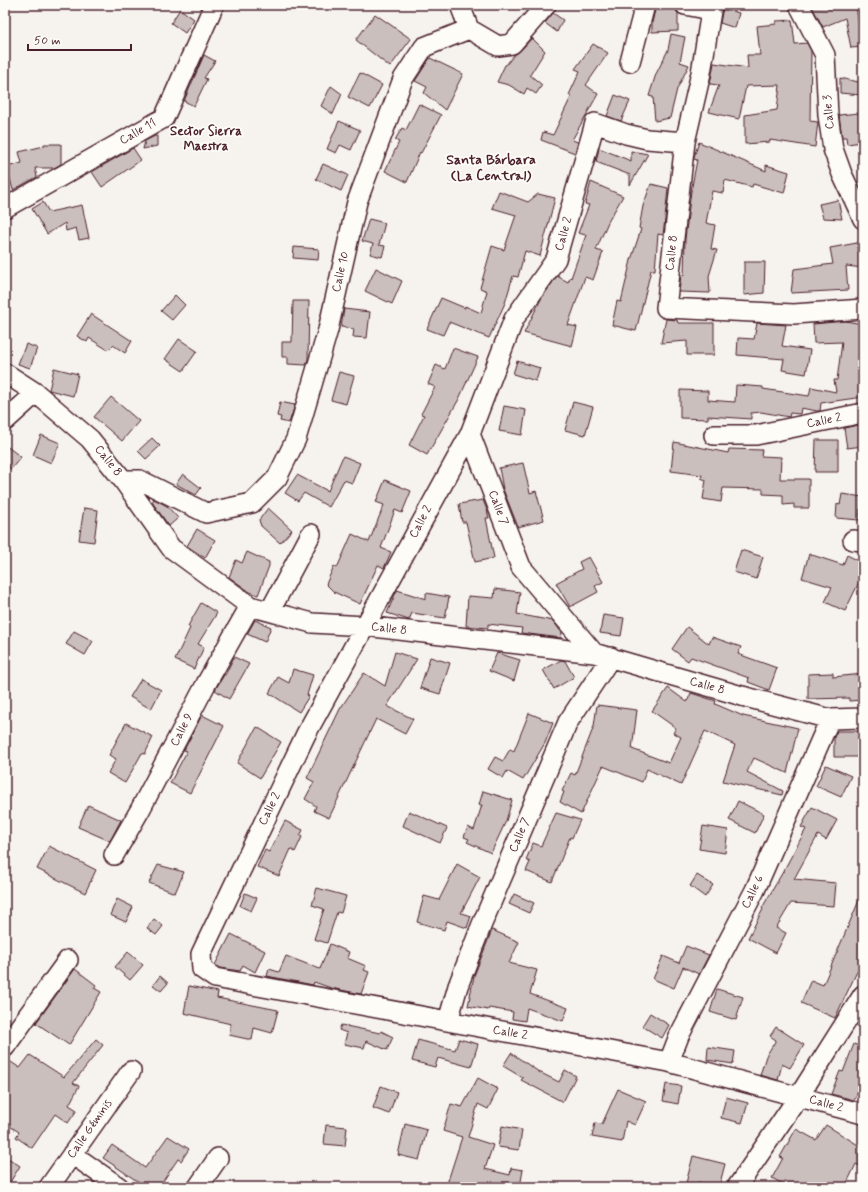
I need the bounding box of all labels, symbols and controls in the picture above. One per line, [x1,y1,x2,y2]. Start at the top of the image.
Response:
scale bar [28,26,131,52]
text: 50 m [34,33,61,49]
street label: Calle 3 [819,94,838,130]
street label: Calle 11 [117,115,159,149]
district label: Sector Sierra Maestra [170,123,242,155]
district label: Santa Bárbara (La Central) [446,151,536,185]
street label: Calle 2 [551,215,577,253]
street label: Calle 8 [662,234,682,272]
street label: Calle 10 [329,250,353,294]
street label: Calle 2 [805,410,843,432]
street label: Calle 8 [91,442,125,480]
street label: Calle 7 [484,488,512,528]
street label: Calle 2 [406,503,436,541]
street label: Calle 8 [370,619,408,639]
street label: Calle 8 [688,673,726,699]
street label: Calle 9 [167,711,197,749]
street label: Calle 2 [255,790,285,828]
street label: Calle 7 [506,815,534,855]
street label: Calle 6 [738,873,768,911]
street label: Calle 2 [491,1022,529,1044]
street label: Calle 2 [807,1091,845,1117]
street label: Calle Géminis [64,1096,116,1162]

